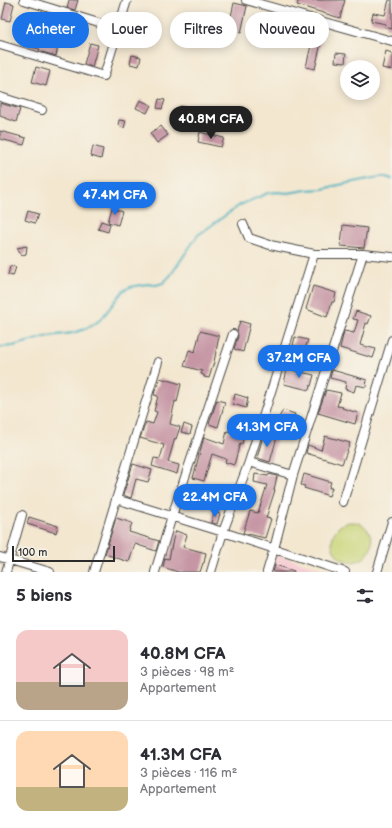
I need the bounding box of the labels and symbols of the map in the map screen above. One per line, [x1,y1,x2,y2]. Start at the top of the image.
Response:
pin: 40.8M CFA [165,106,257,140]
pin: 47.4M CFA [69,182,161,216]
pin: 37.2M CFA [253,345,345,379]
pin: 41.3M CFA [221,414,313,448]
pin: 22.4M CFA [169,484,261,518]
scale bar [12,544,115,563]

